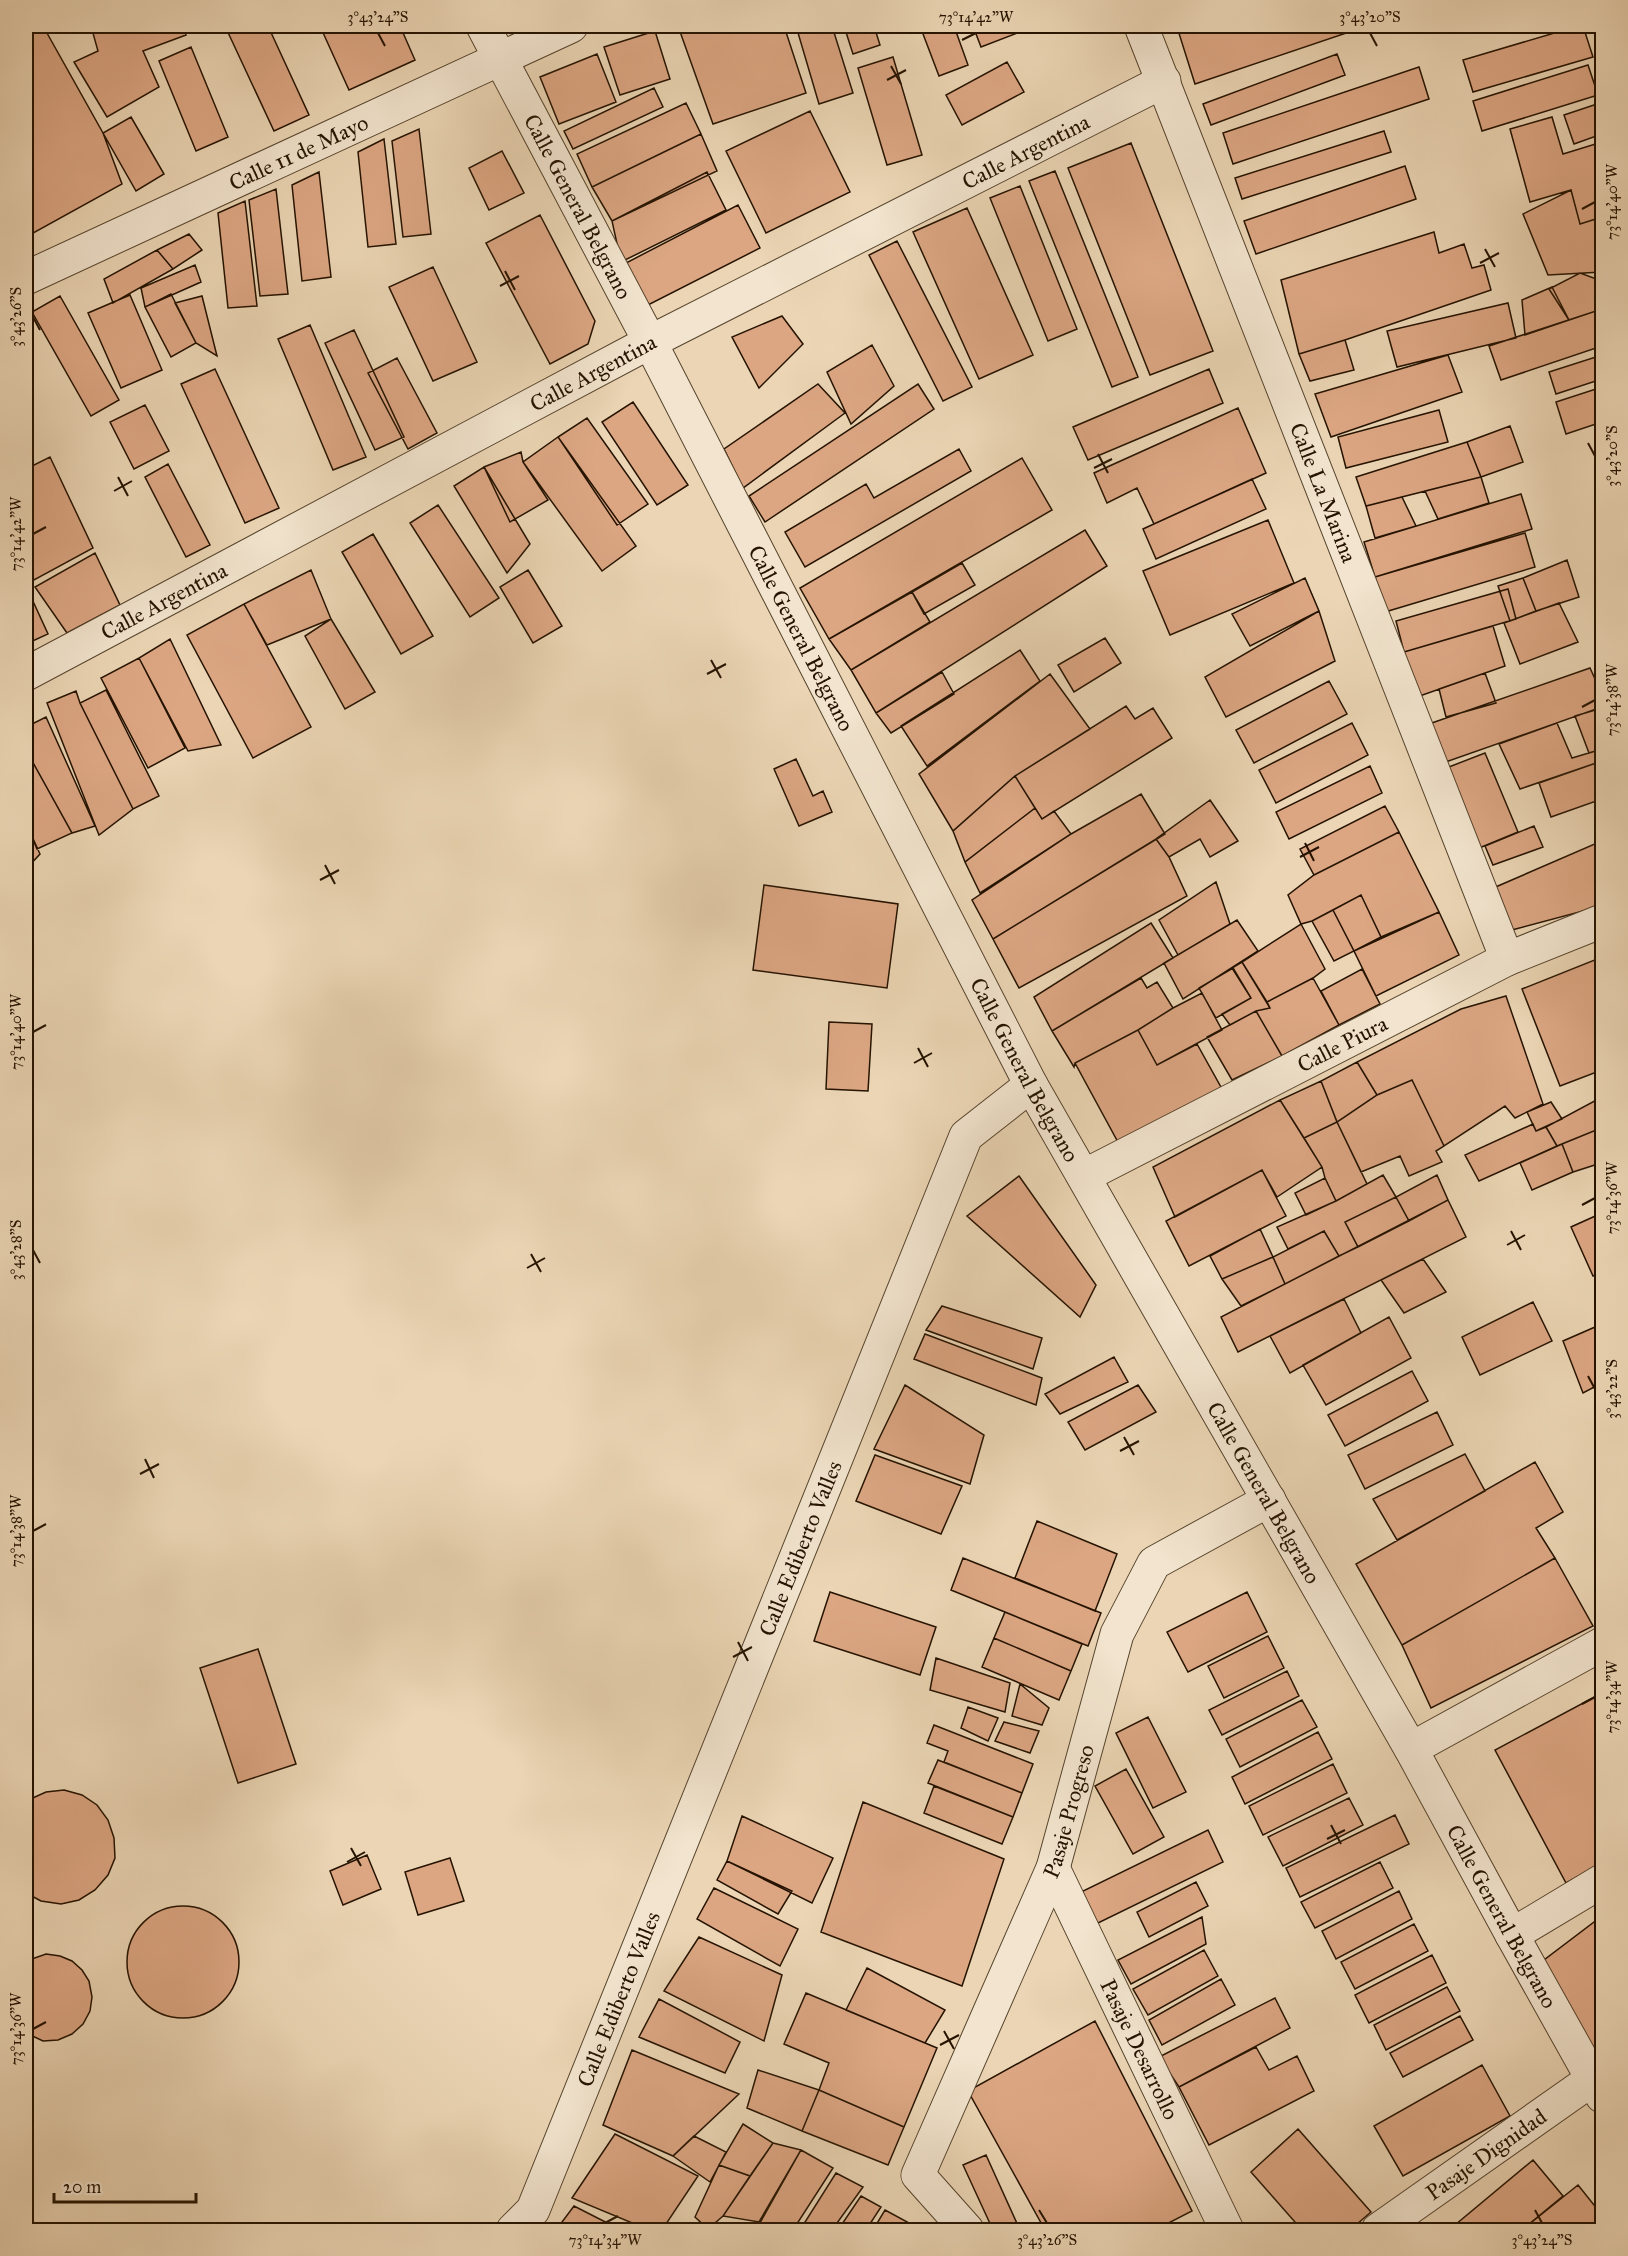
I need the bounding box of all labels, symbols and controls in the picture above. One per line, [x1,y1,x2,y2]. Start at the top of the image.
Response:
text: 3°43'24"S [348,8,408,26]
text: 73°14'42"W [939,8,1014,26]
text: 3°43'20"S [1339,8,1401,26]
street label: Calle Argentina [957,108,1095,195]
street label: Calle 11 de Mayo [225,109,372,196]
street label: Calle General Belgrano [518,110,638,304]
text: 73°14'40"W [1603,163,1621,240]
text: 3°43'26"S [7,287,25,347]
street label: Calle Argentina [525,328,661,418]
street label: Calle La Marina [1284,419,1363,567]
text: 3°43'20"S [1603,425,1621,487]
text: 73°14'42"W [7,496,25,571]
street label: Calle General Belgrano [742,541,860,736]
street label: Calle Argentina [96,556,232,646]
text: 73°14'38"W [1603,663,1621,736]
street label: Calle General Belgrano [964,973,1085,1167]
text: 73°14'40"W [7,993,25,1070]
street label: Calle Piura [1293,1009,1393,1078]
text: 73°14'36"W [1603,1161,1621,1234]
text: 3°43'28"S [7,1220,25,1280]
text: 3°43'22"S [1603,1359,1621,1419]
street label: Calle General Belgrano [1201,1397,1327,1589]
street label: Calle Ediberto Valles [753,1457,848,1640]
text: 73°14'38"W [7,1494,25,1567]
text: 73°14'34"W [1603,1660,1621,1734]
street label: Pasaje Progreso [1037,1742,1100,1882]
street label: Calle General Belgrano [1441,1820,1563,2013]
street label: Calle Ediberto Valles [571,1907,666,2091]
street label: Pasaje Desarrollo [1094,1975,1185,2124]
text: 73°14'36"W [7,1992,25,2065]
street label: Pasaje Dignidad [1421,2103,1552,2206]
scale bar [54,2166,196,2204]
text: 20 m [63,2176,101,2198]
text: 73°14'34"W [568,2231,642,2249]
text: 3°43'26"S [1017,2231,1077,2249]
text: 3°43'24"S [1512,2231,1572,2249]

